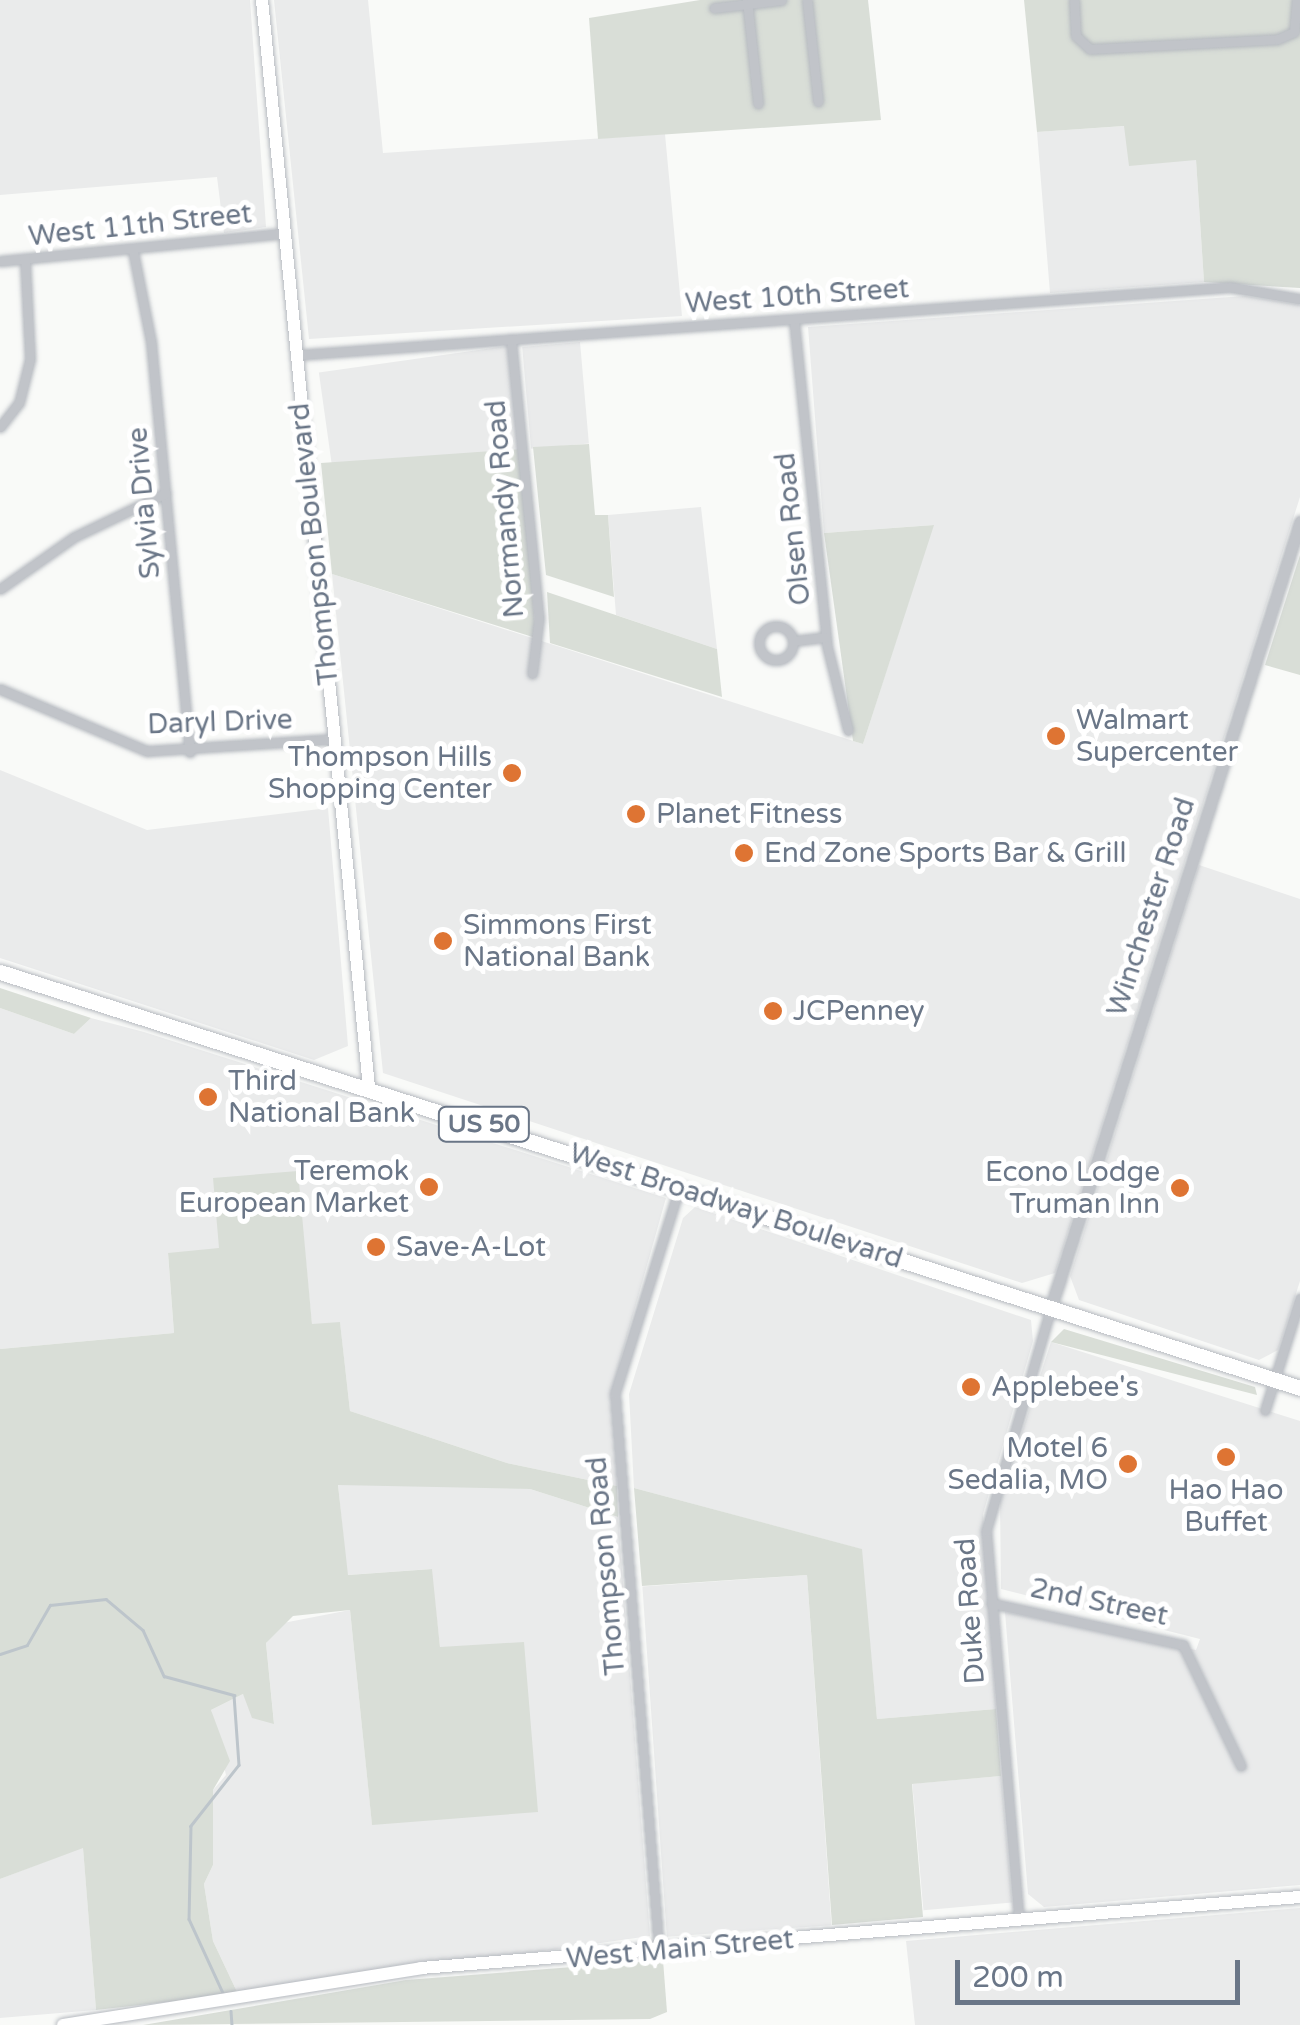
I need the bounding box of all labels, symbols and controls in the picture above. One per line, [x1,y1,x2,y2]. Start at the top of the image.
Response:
street label: West 11th Street [27,197,253,253]
street label: West 10th Street [684,271,910,321]
street label: Normandy Road [479,399,531,619]
street label: Thompson Boulevard [282,401,346,687]
street label: Sylvia Drive [121,426,167,580]
street label: Olsen Road [768,451,818,607]
street label: Daryl Drive [147,703,293,741]
place label: Walmart Supercenter [1076,703,1238,769]
marker: Walmart Supercenter [1045,725,1067,747]
place label: Thompson Hills Shopping Center [268,740,492,806]
marker: Thompson Hills Shopping Center [501,762,523,784]
street label: Winchester Road [1100,793,1202,1021]
place label: Planet Fitness [656,797,842,831]
marker: Planet Fitness [625,803,647,825]
place label: End Zone Sports Bar & Grill [764,836,1126,870]
marker: End Zone Sports Bar & Grill [733,842,755,864]
place label: Simmons First National Bank [463,908,652,974]
marker: Simmons First National Bank [432,930,454,952]
place label: JCPenney [793,994,925,1028]
marker: JCPenney [762,1000,784,1022]
place label: Third National Bank [228,1064,415,1130]
marker: Third National Bank [197,1086,219,1108]
road number: US 50 [436,1104,532,1144]
street label: West Broadway Boulevard [565,1136,907,1276]
place label: Teremok European Market [178,1154,409,1220]
place label: Econo Lodge Truman Inn [985,1155,1160,1221]
marker: Teremok European Market [418,1176,440,1198]
marker: Econo Lodge Truman Inn [1169,1177,1191,1199]
place label: Save-A-Lot [396,1230,546,1264]
marker: Save-A-Lot [365,1236,387,1258]
place label: Applebee's [991,1370,1139,1404]
marker: Applebee's [960,1376,982,1398]
place label: Motel 6 Sedalia, MO [947,1431,1108,1497]
marker: Hao Hao Buffet [1215,1446,1237,1468]
marker: Motel 6 Sedalia, MO [1117,1453,1139,1475]
street label: Thompson Road [580,1455,632,1677]
place label: Hao Hao Buffet [1168,1473,1284,1539]
street label: Duke Road [948,1537,992,1685]
street label: 2nd Street [1027,1571,1171,1633]
street label: West Main Street [565,1922,795,1976]
scale bar [960,1940,1245,2002]
text: 200 m [972,1959,1064,1996]

